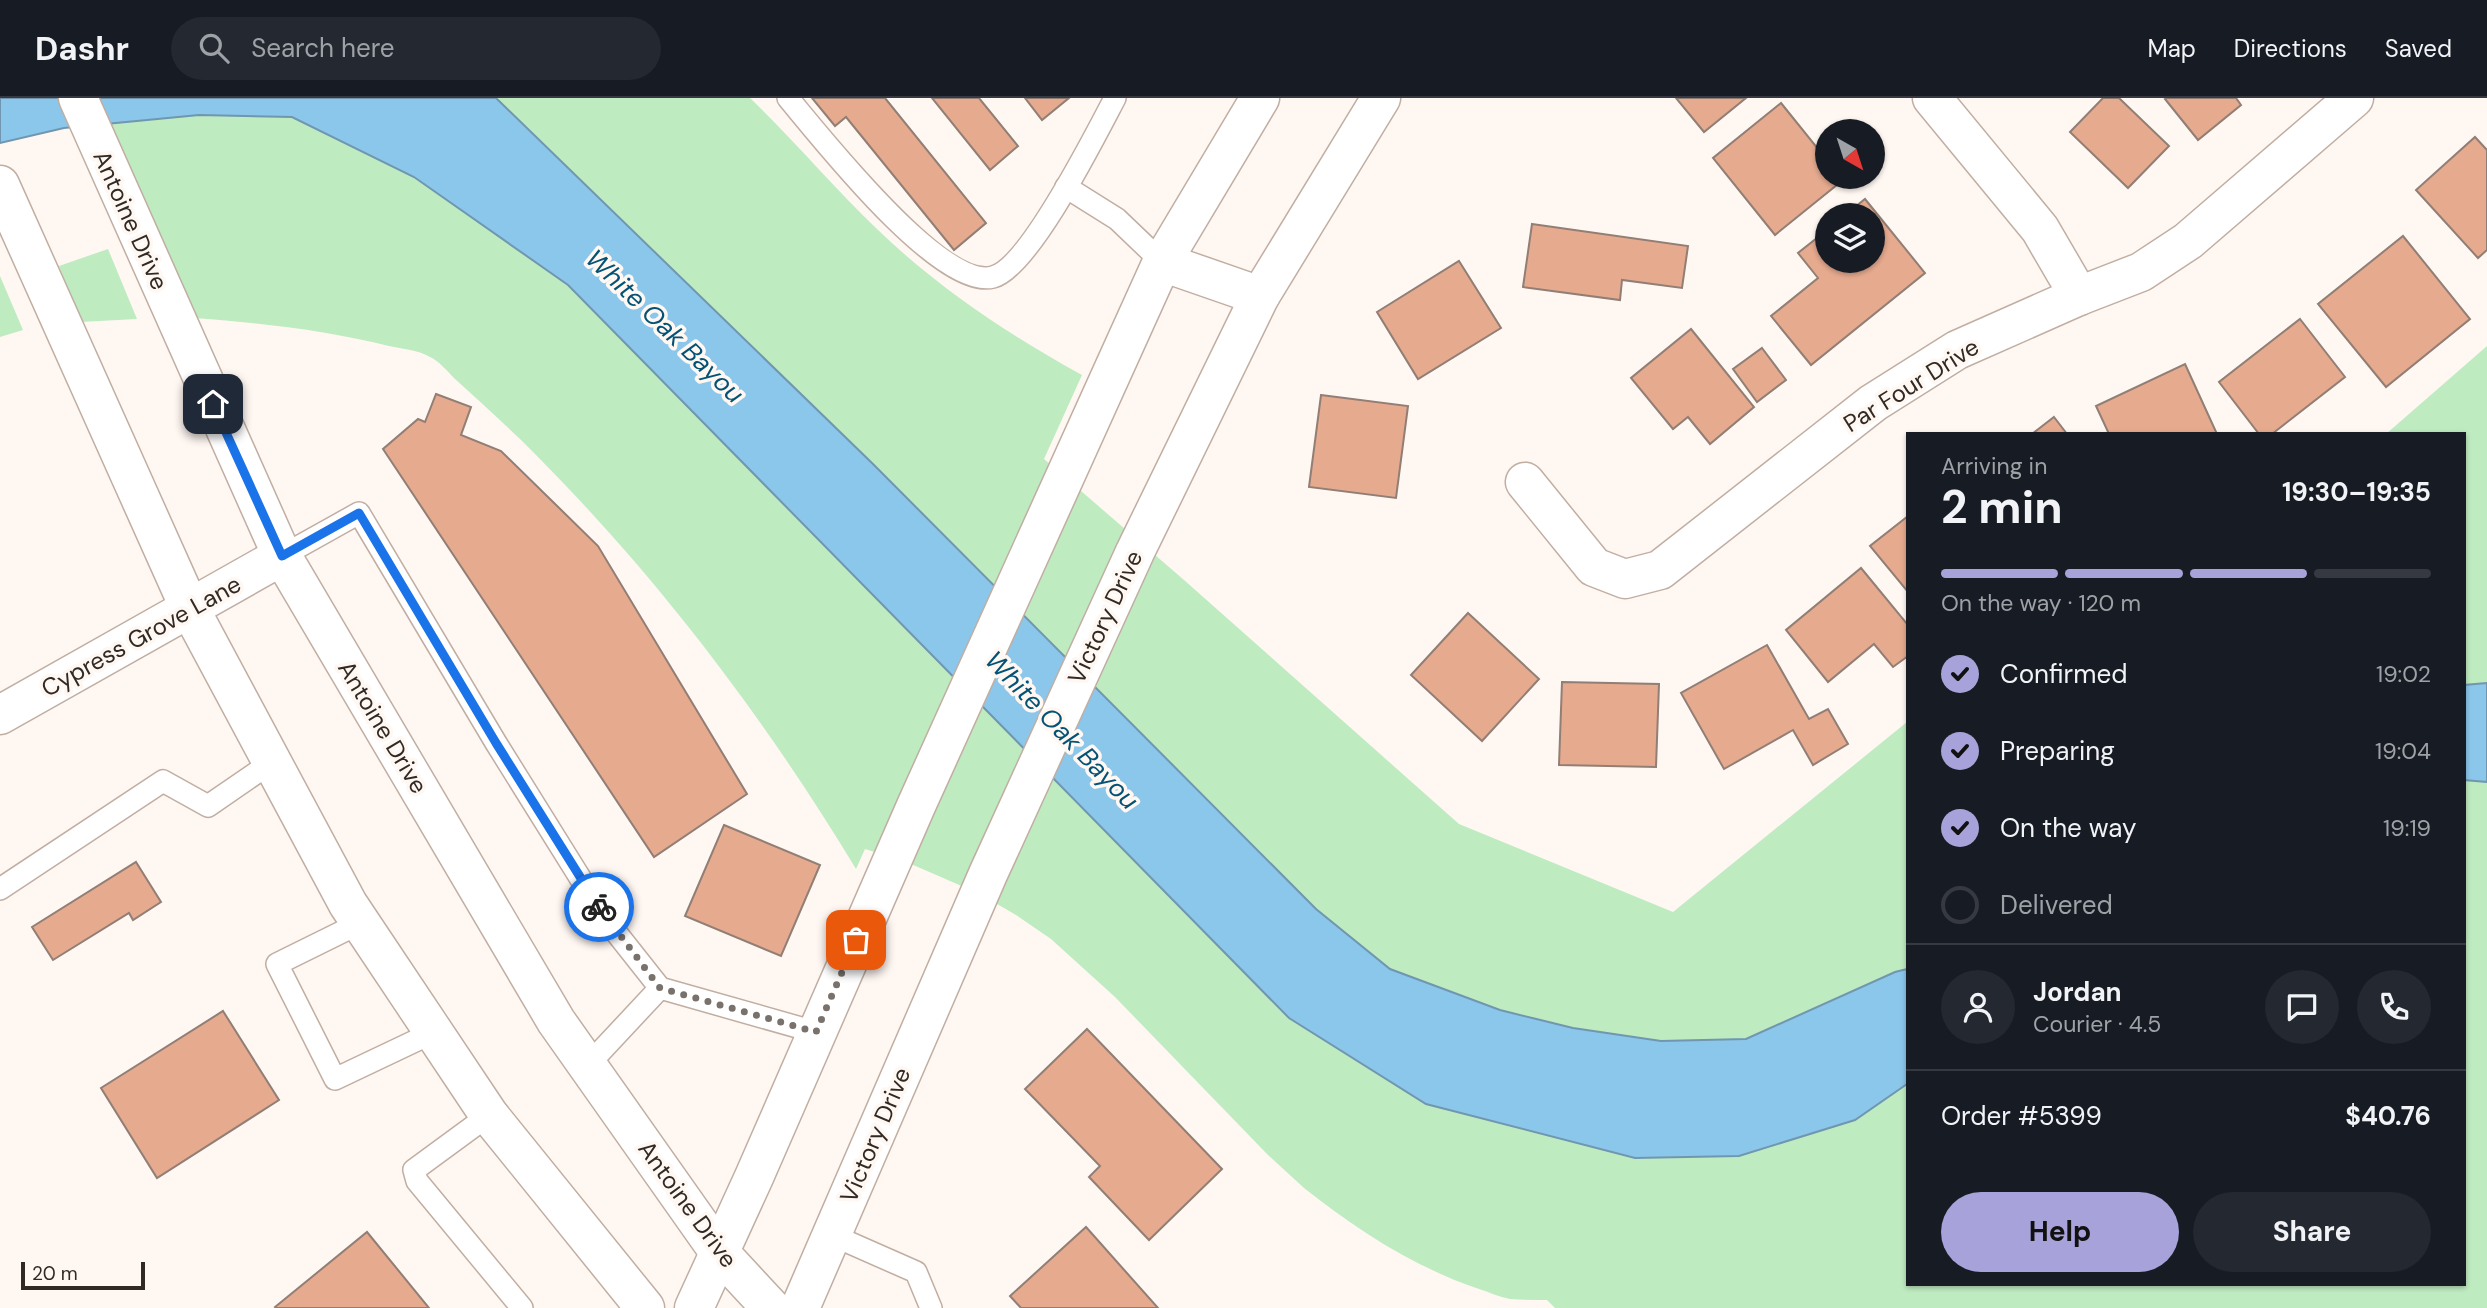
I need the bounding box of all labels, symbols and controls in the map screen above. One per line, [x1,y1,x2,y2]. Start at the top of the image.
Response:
search box [171,17,661,80]
text: Dashr [35,27,129,70]
icon: search [195,29,233,67]
text: Search here [251,31,395,65]
text: Map [2148,33,2196,64]
text: Directions [2234,33,2347,64]
text: Saved [2385,33,2452,64]
north arrow [1815,119,1885,189]
map controls [1815,119,1885,273]
street label: Antoine Drive [86,145,176,295]
button: layers [1815,203,1885,273]
water label: White Oak Bayou [579,242,752,410]
street label: Par Four Drive [1837,331,1985,439]
pin [183,374,243,434]
icon: home [194,385,232,423]
text: Arriving in [1941,451,2047,481]
text: 19:30–19:35 [2282,475,2431,509]
text: 2 min [1941,477,2063,537]
street label: Victory Drive [1061,545,1149,689]
street label: Cypress Grove Lane [36,568,246,704]
text: On the way · 120 m [1941,588,2141,618]
water label: White Oak Bayou [978,644,1146,817]
street label: Antoine Drive [331,655,435,799]
icon: check [1941,655,1979,693]
text: Confirmed [2000,657,2127,691]
text: 19:02 [2376,659,2431,689]
icon: check [1941,732,1979,770]
text: Preparing [2000,734,2115,768]
text: 19:04 [2375,736,2431,766]
icon: check [1941,809,1979,847]
text: On the way [2000,811,2136,845]
text: 19:19 [2383,813,2431,843]
courier [564,872,634,942]
icon: bike [580,888,618,926]
text: Delivered [2000,888,2113,922]
pin [826,910,886,970]
icon: bag [837,921,875,959]
button: person [1941,970,2015,1044]
button: chat [2265,970,2339,1044]
button: phone [2357,970,2431,1044]
text: Jordan [2033,975,2122,1009]
text: Courier · 4.5 [2033,1009,2161,1039]
street label: Victory Drive [833,1063,917,1207]
text: Order #5399 [1941,1099,2102,1133]
text: $40.76 [2345,1099,2431,1133]
street label: Antoine Drive [632,1134,744,1274]
button: Help [1941,1192,2179,1272]
button: Share [2193,1192,2431,1272]
scale bar [21,1259,145,1291]
text: 20 m [32,1261,78,1286]

